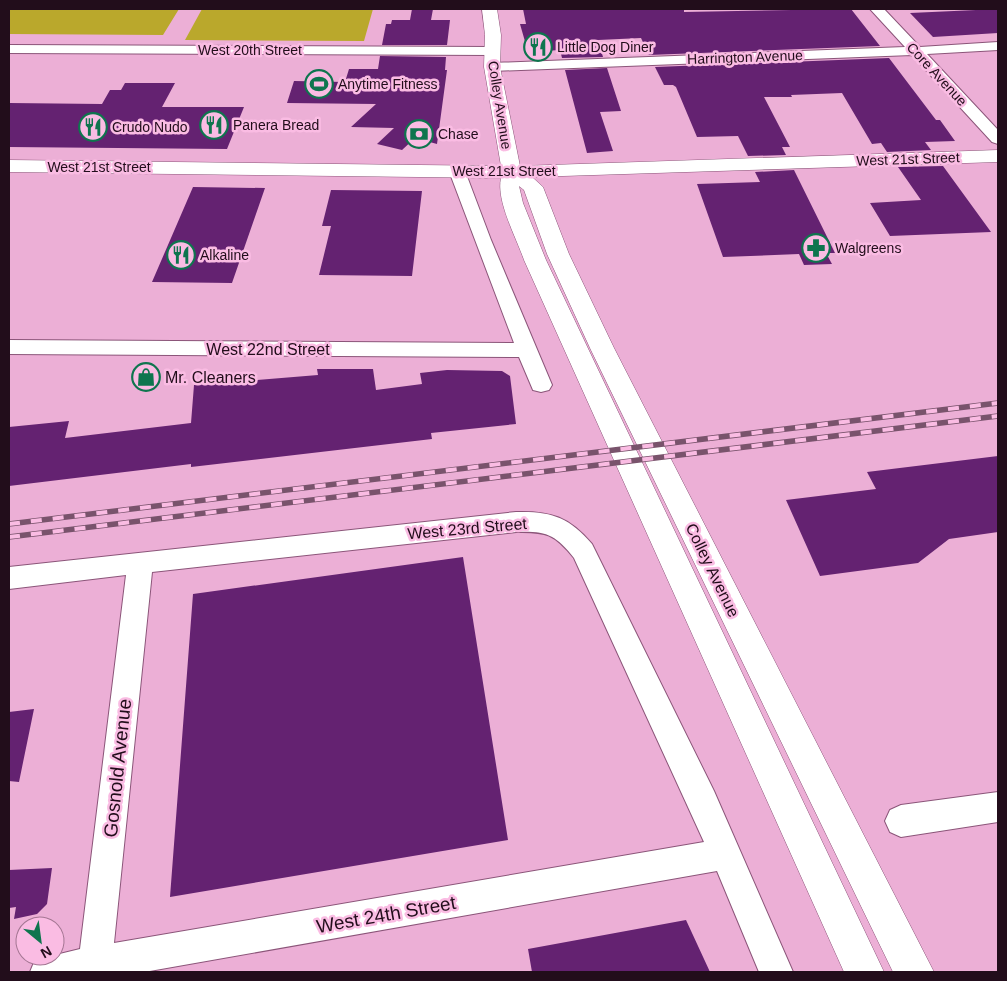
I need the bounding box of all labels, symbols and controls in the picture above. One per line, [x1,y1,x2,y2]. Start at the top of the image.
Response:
restaurant icon: Little Dog Diner [523,32,553,62]
place label: Little Dog Diner [557,39,654,55]
street label: Core Avenue [904,39,971,109]
street label: West 20th Street [198,42,302,58]
street label: Harrington Avenue [687,47,803,67]
street label: Colley Avenue [485,60,515,151]
sports icon: Anytime Fitness [304,69,334,99]
place label: Anytime Fitness [338,76,438,92]
restaurant icon: Panera Bread [199,110,229,140]
restaurant icon: Crudo Nudo [78,112,108,142]
place label: Panera Bread [233,117,319,133]
place label: Crudo Nudo [112,119,188,135]
bank icon: Chase [404,119,434,149]
place label: Chase [438,126,479,142]
street label: West 21st Street [856,149,960,169]
street label: West 21st Street [47,159,151,175]
street label: West 21st Street [452,163,556,179]
pharmacy icon: Walgreens [801,233,831,263]
restaurant icon: Alkaline [166,240,196,270]
place label: Walgreens [835,240,901,256]
place label: Alkaline [200,247,249,263]
street label: West 22nd Street [206,341,330,358]
shop icon: Mr. Cleaners [131,362,161,392]
place label: Mr. Cleaners [165,369,256,386]
street label: West 23rd Street [407,515,528,542]
street label: Colley Avenue [683,521,743,620]
street label: Gosnold Avenue [100,698,135,838]
street label: West 24th Street [315,892,458,937]
north arrow [15,916,65,966]
text: N [38,943,55,962]

